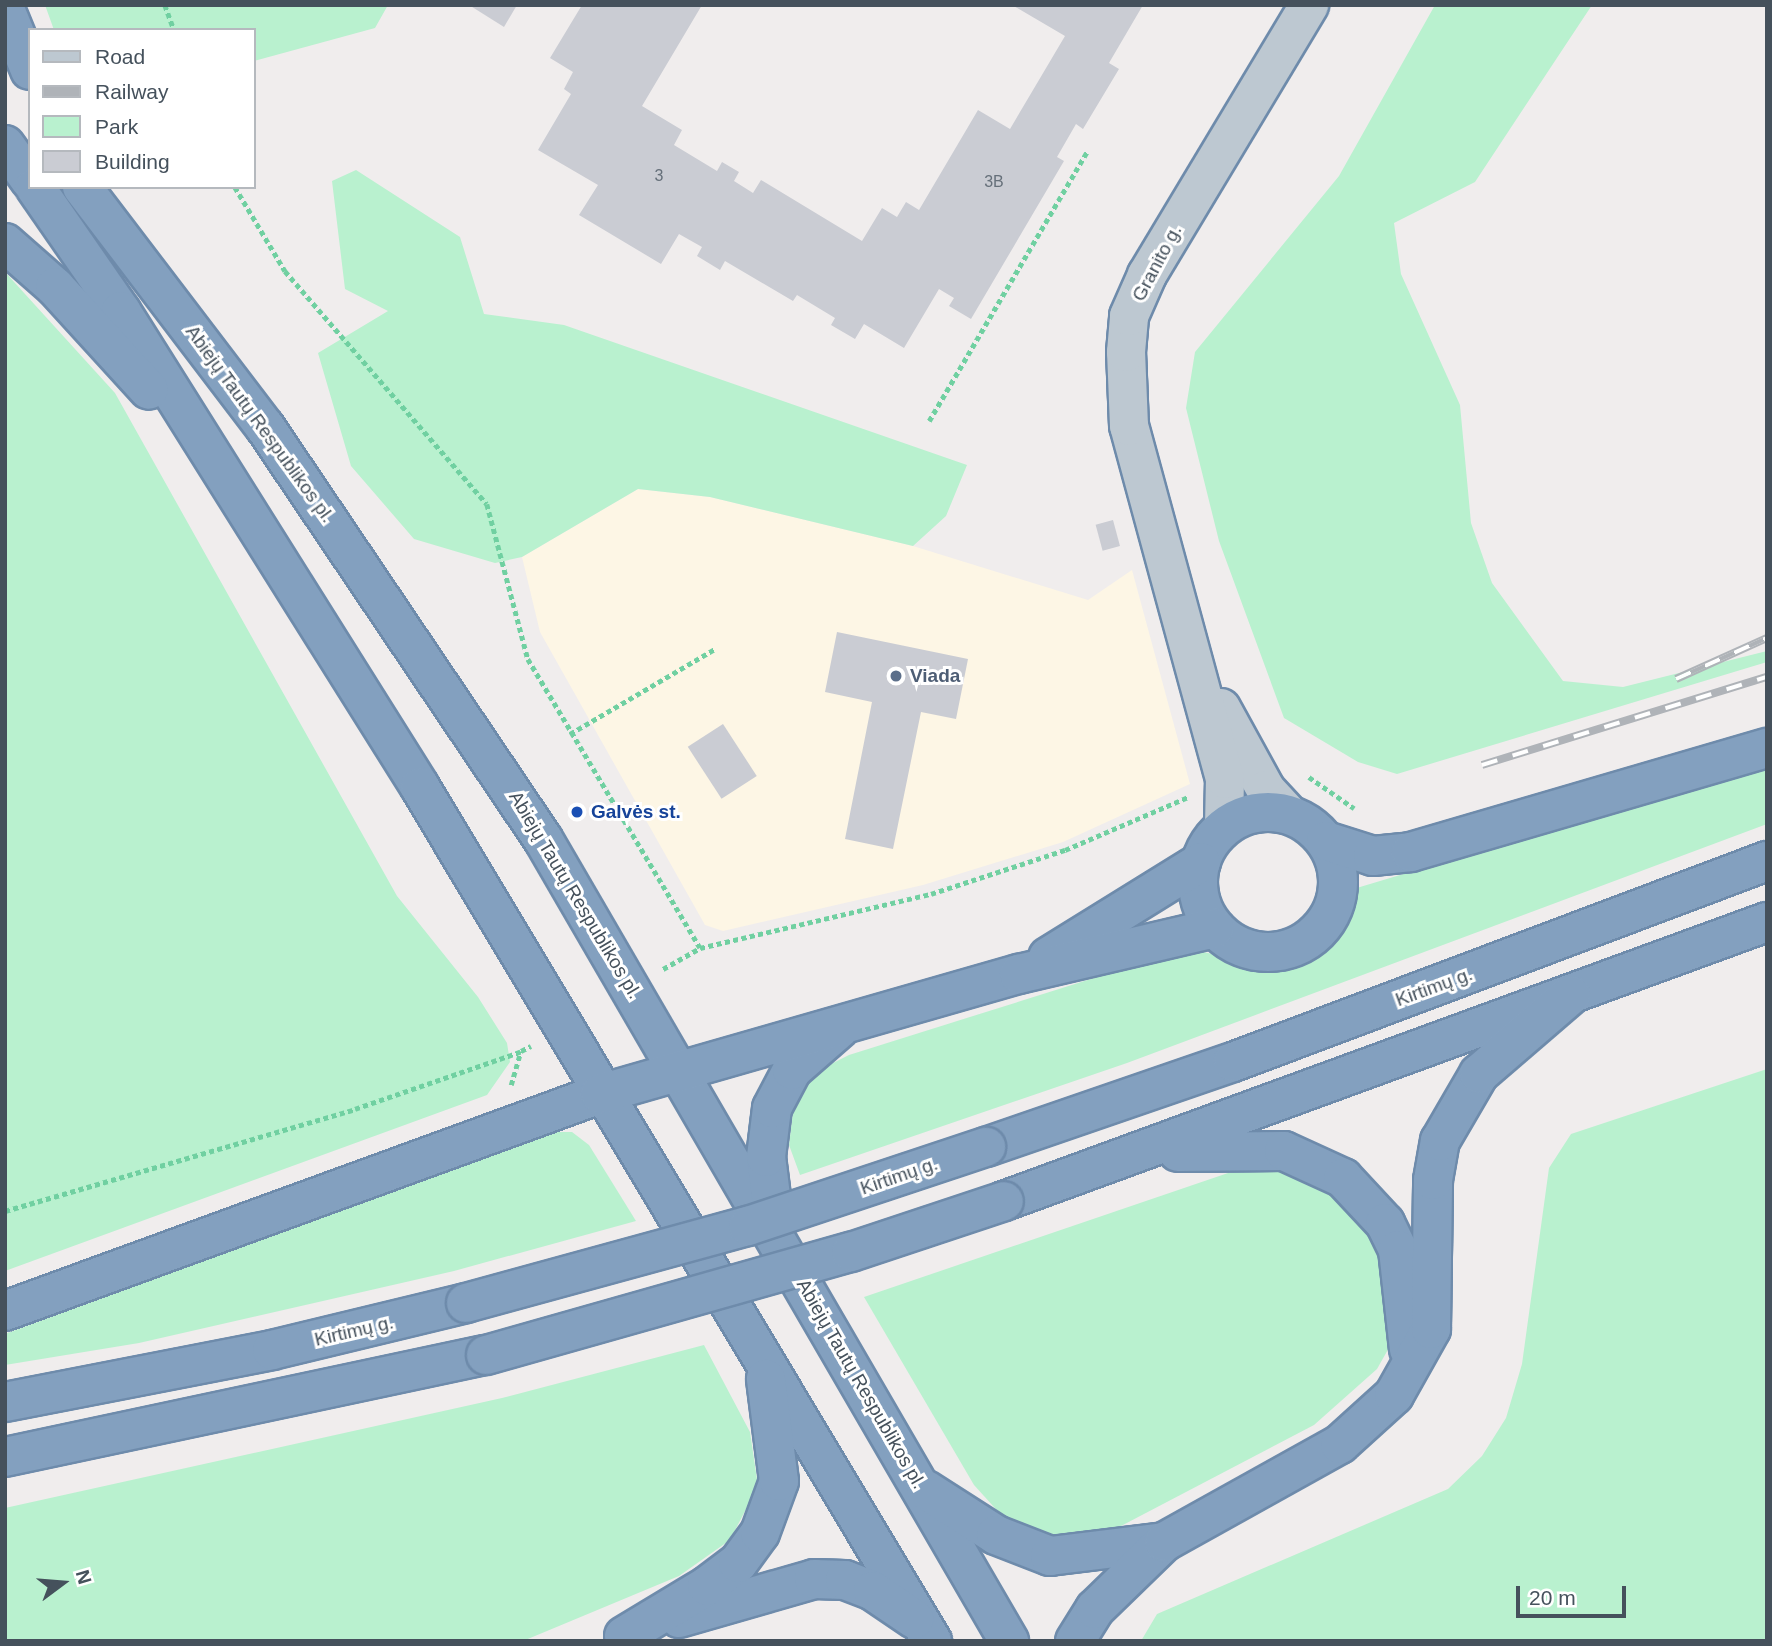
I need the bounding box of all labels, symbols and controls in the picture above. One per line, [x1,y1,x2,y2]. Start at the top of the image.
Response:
legend [28,28,256,189]
text: Road [95,45,145,68]
text: Railway [95,80,169,103]
text: Park [95,115,138,138]
text: Building [95,150,170,173]
house number: 3 [655,166,663,186]
house number: 3B [984,172,1004,192]
street label: Granito g. [1127,221,1187,305]
street label: Abiejų Tautų Respublikos pl. [181,321,339,527]
place label: Viada [910,665,960,687]
marker: Viada [888,668,904,684]
street label: Abiejų Tautų Respublikos pl. [504,787,646,1003]
place label: Galvės st. [591,801,681,823]
marker: Galvės st. [569,804,585,820]
street label: Kirtimų g. [1392,963,1476,1011]
street label: Kirtimų g. [857,1152,941,1200]
street label: Abiejų Tautų Respublikos pl. [791,1275,931,1493]
street label: Kirtimų g. [312,1311,396,1351]
north arrow [28,1548,98,1618]
text: N [72,1568,96,1587]
scale bar [1520,1572,1630,1616]
text: 20 m [1529,1586,1576,1609]

